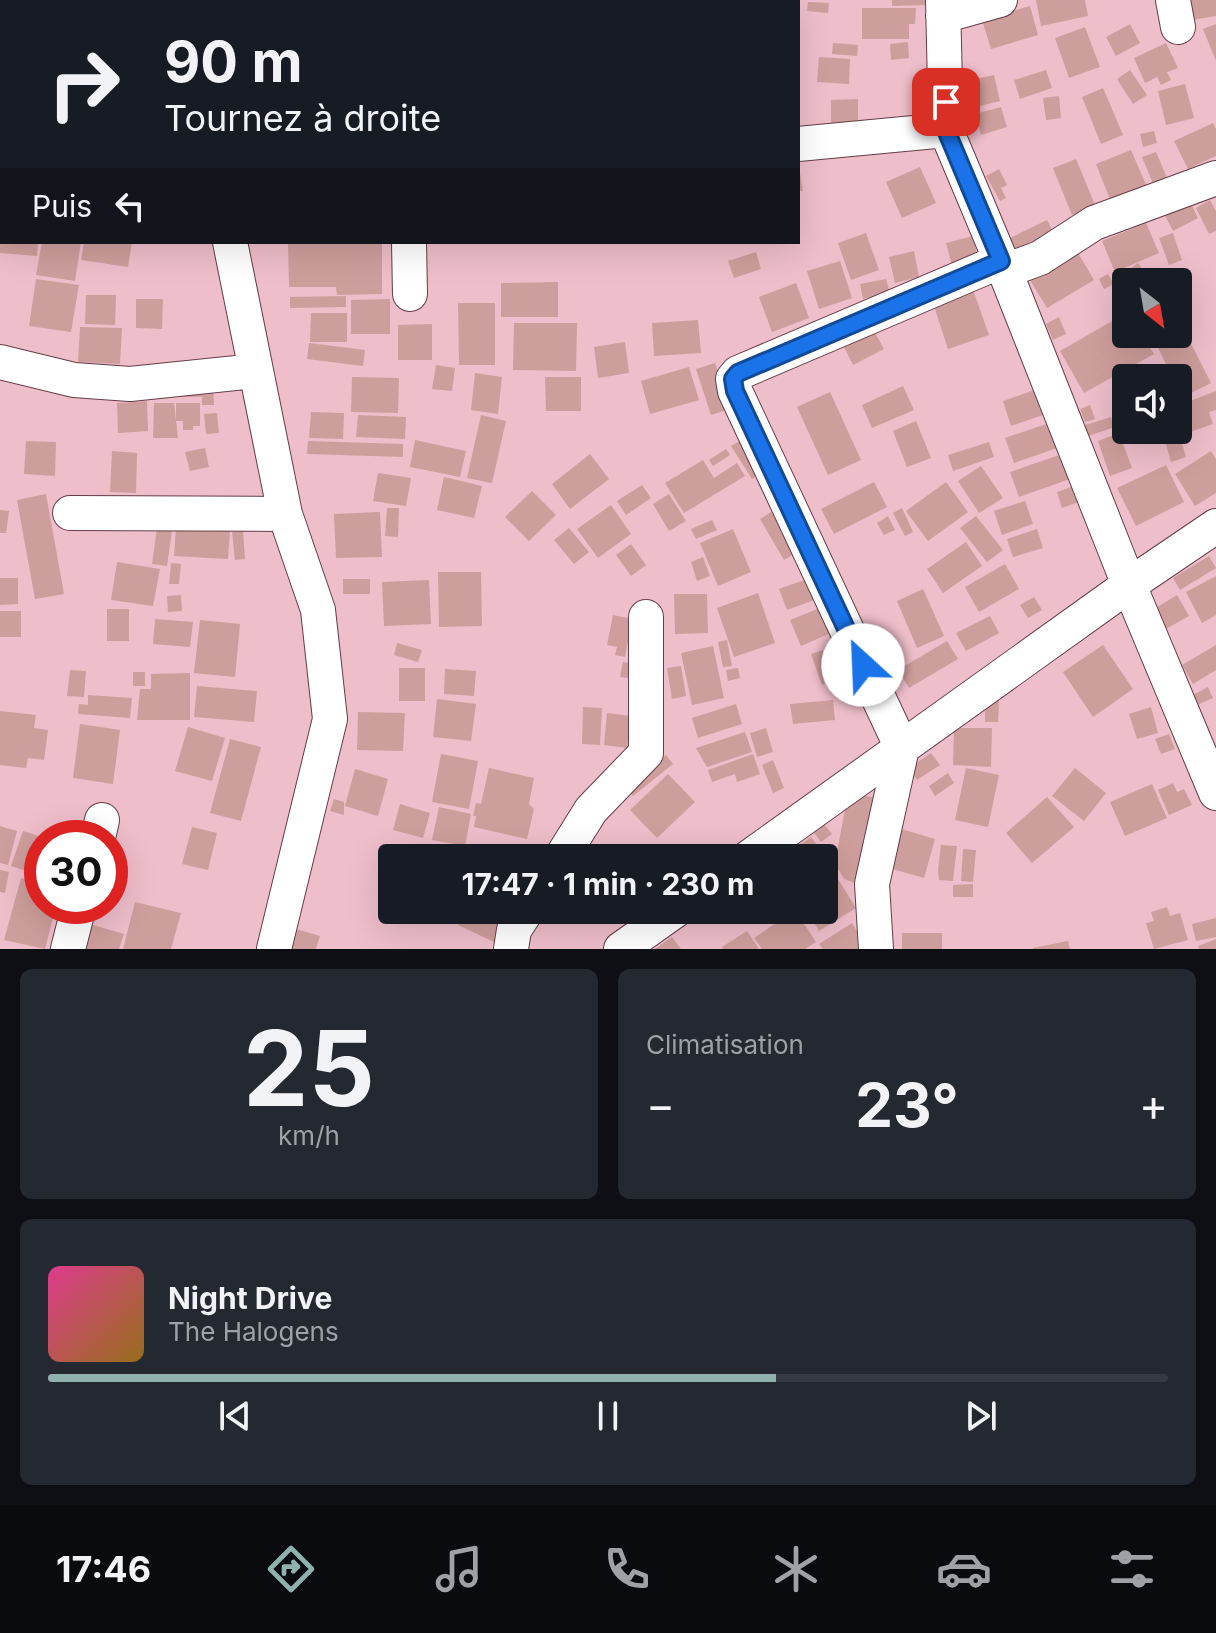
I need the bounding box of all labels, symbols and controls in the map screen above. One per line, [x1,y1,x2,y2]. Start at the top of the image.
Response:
text: 90 m [164,28,303,96]
icon: right [32,32,136,136]
pin [912,68,980,136]
icon: arrive [924,80,968,124]
text: Tournez à droite [164,96,441,140]
icon: left [108,184,152,228]
text: Puis [32,188,92,224]
north arrow [1112,268,1192,348]
map controls [1112,268,1192,444]
button: sound [1112,364,1192,444]
position arrow [821,623,905,707]
speed limit sign: 30 [24,820,128,924]
text: 17:47 · 1 min · 230 m [462,866,754,902]
text: 25 [243,1005,375,1131]
text: Climatisation [646,1029,804,1060]
text: 23° [855,1069,959,1141]
text: − [646,1078,675,1132]
text: + [1139,1078,1168,1132]
text: km/h [278,1120,340,1151]
text: Night Drive [168,1280,332,1316]
text: The Halogens [168,1316,339,1347]
icon: previous [213,1394,257,1438]
icon: pause [586,1394,630,1438]
icon: next [959,1394,1003,1438]
icon: directions [263,1541,319,1597]
icon: music [431,1541,487,1597]
icon: phone [599,1541,655,1597]
icon: climate [768,1541,824,1597]
icon: car [936,1541,992,1597]
icon: filters [1104,1541,1160,1597]
text: 17:46 [56,1547,151,1591]

